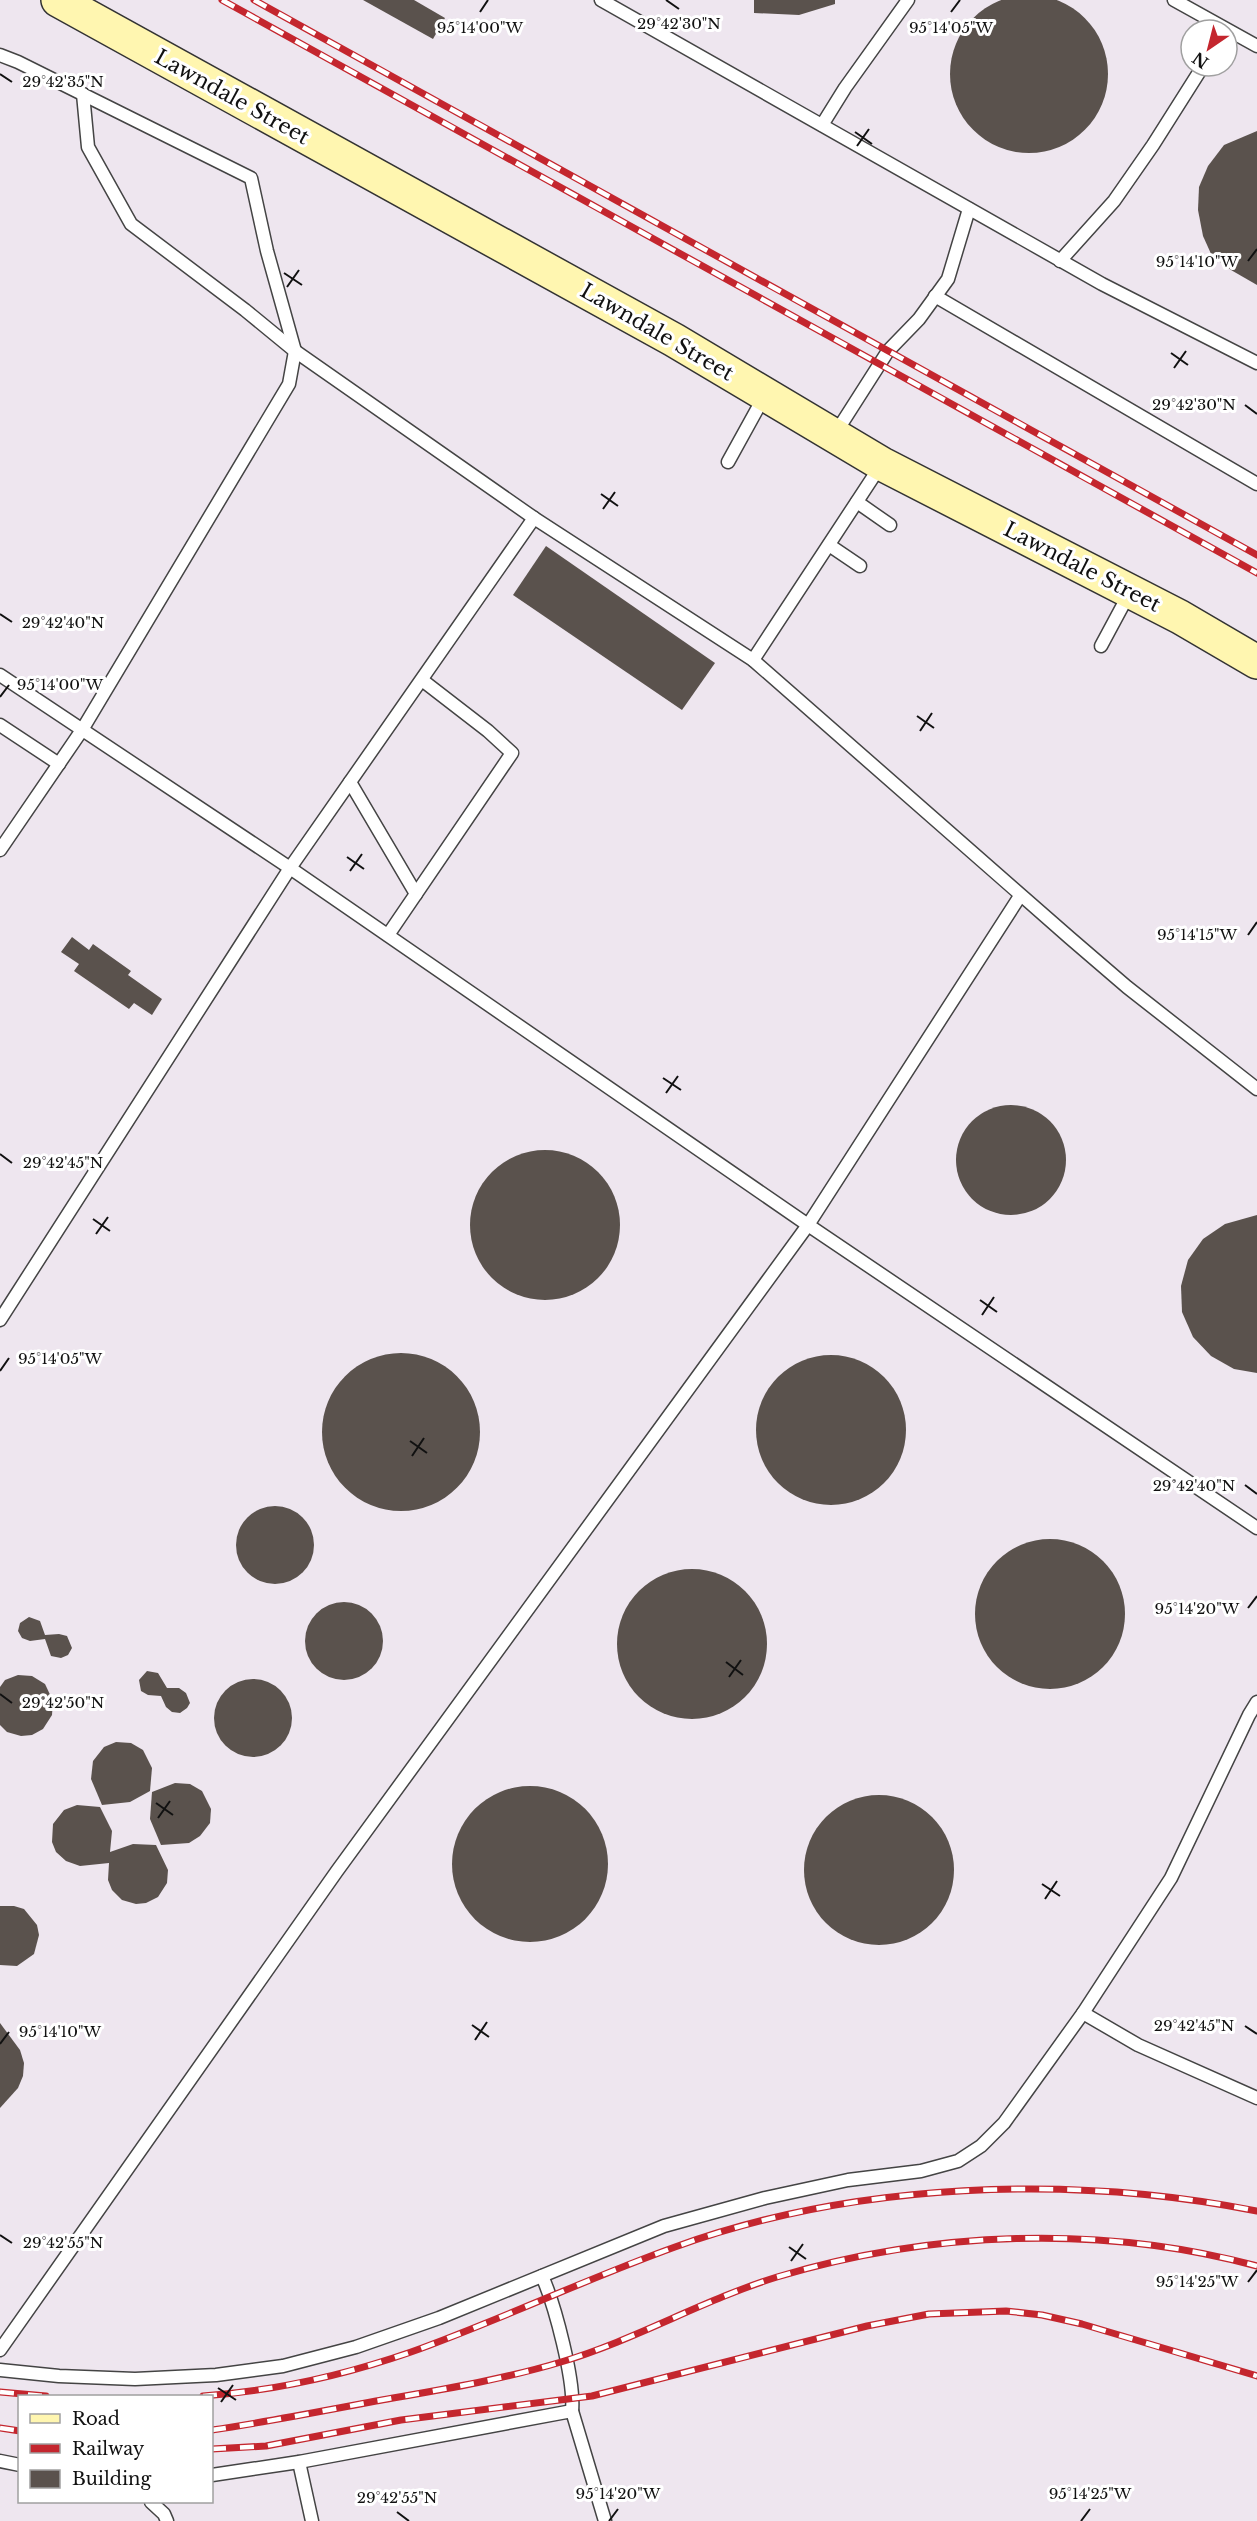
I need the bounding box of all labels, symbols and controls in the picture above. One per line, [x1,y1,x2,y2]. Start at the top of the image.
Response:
text: 29°42'30"N [637,14,721,33]
text: 95°14'00"W [437,18,524,37]
text: 95°14'05"W [909,18,993,37]
north arrow [1179,18,1239,78]
street label: Lawndale Street [150,44,314,150]
text: N [1188,48,1212,73]
text: 29°42'35"N [22,72,104,91]
text: 95°14'10"W [1156,252,1239,271]
street label: Lawndale Street [576,278,738,386]
text: 29°42'30"N [1152,395,1236,414]
street label: Lawndale Street [999,516,1165,618]
text: 29°42'40"N [22,613,104,632]
text: 95°14'00"W [17,675,104,694]
text: 95°14'15"W [1157,925,1237,944]
text: 29°42'45"N [23,1153,103,1172]
text: 95°14'05"W [18,1349,102,1368]
text: 29°42'40"N [1153,1476,1235,1495]
text: 95°14'20"W [1155,1599,1240,1618]
text: 29°42'50"N [22,1693,104,1712]
text: 29°42'45"N [1154,2016,1234,2035]
text: 95°14'10"W [19,2022,102,2041]
text: 29°42'55"N [23,2233,103,2252]
text: 95°14'25"W [1156,2272,1239,2291]
legend [18,2395,213,2503]
text: Road [72,2408,120,2430]
text: Railway [72,2438,145,2460]
text: Building [72,2468,151,2490]
text: 95°14'20"W [576,2484,661,2503]
text: 95°14'25"W [1049,2484,1132,2503]
text: 29°42'55"N [357,2488,437,2507]

